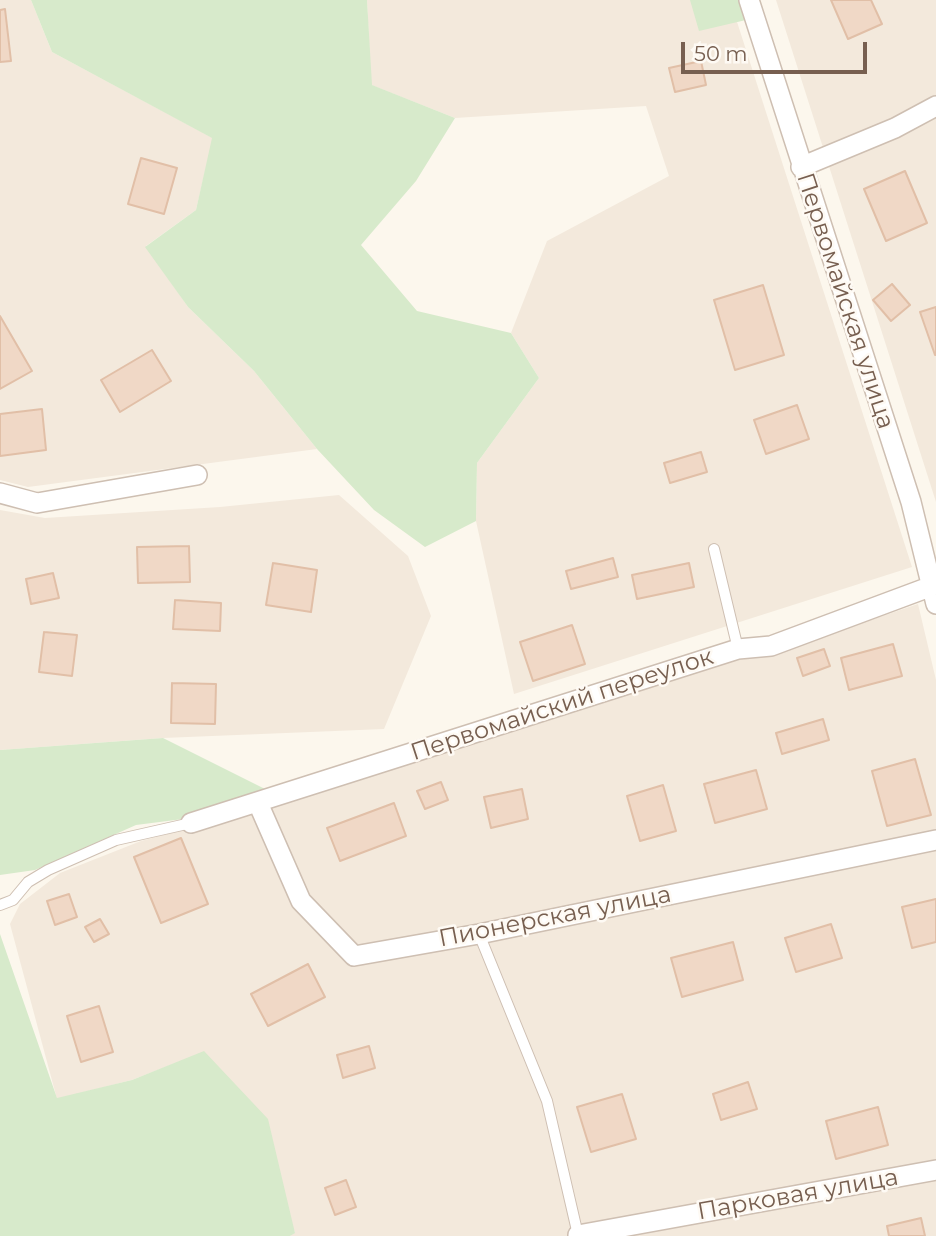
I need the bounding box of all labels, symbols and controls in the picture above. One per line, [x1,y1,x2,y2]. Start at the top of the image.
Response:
scale bar [684,28,870,72]
text: 50 m [694,41,748,66]
street label: Первомайская улица [790,169,900,433]
street label: Первомайский переулок [407,642,717,768]
street label: Пионерская улица [436,880,674,954]
street label: Парковая улица [695,1163,901,1227]

